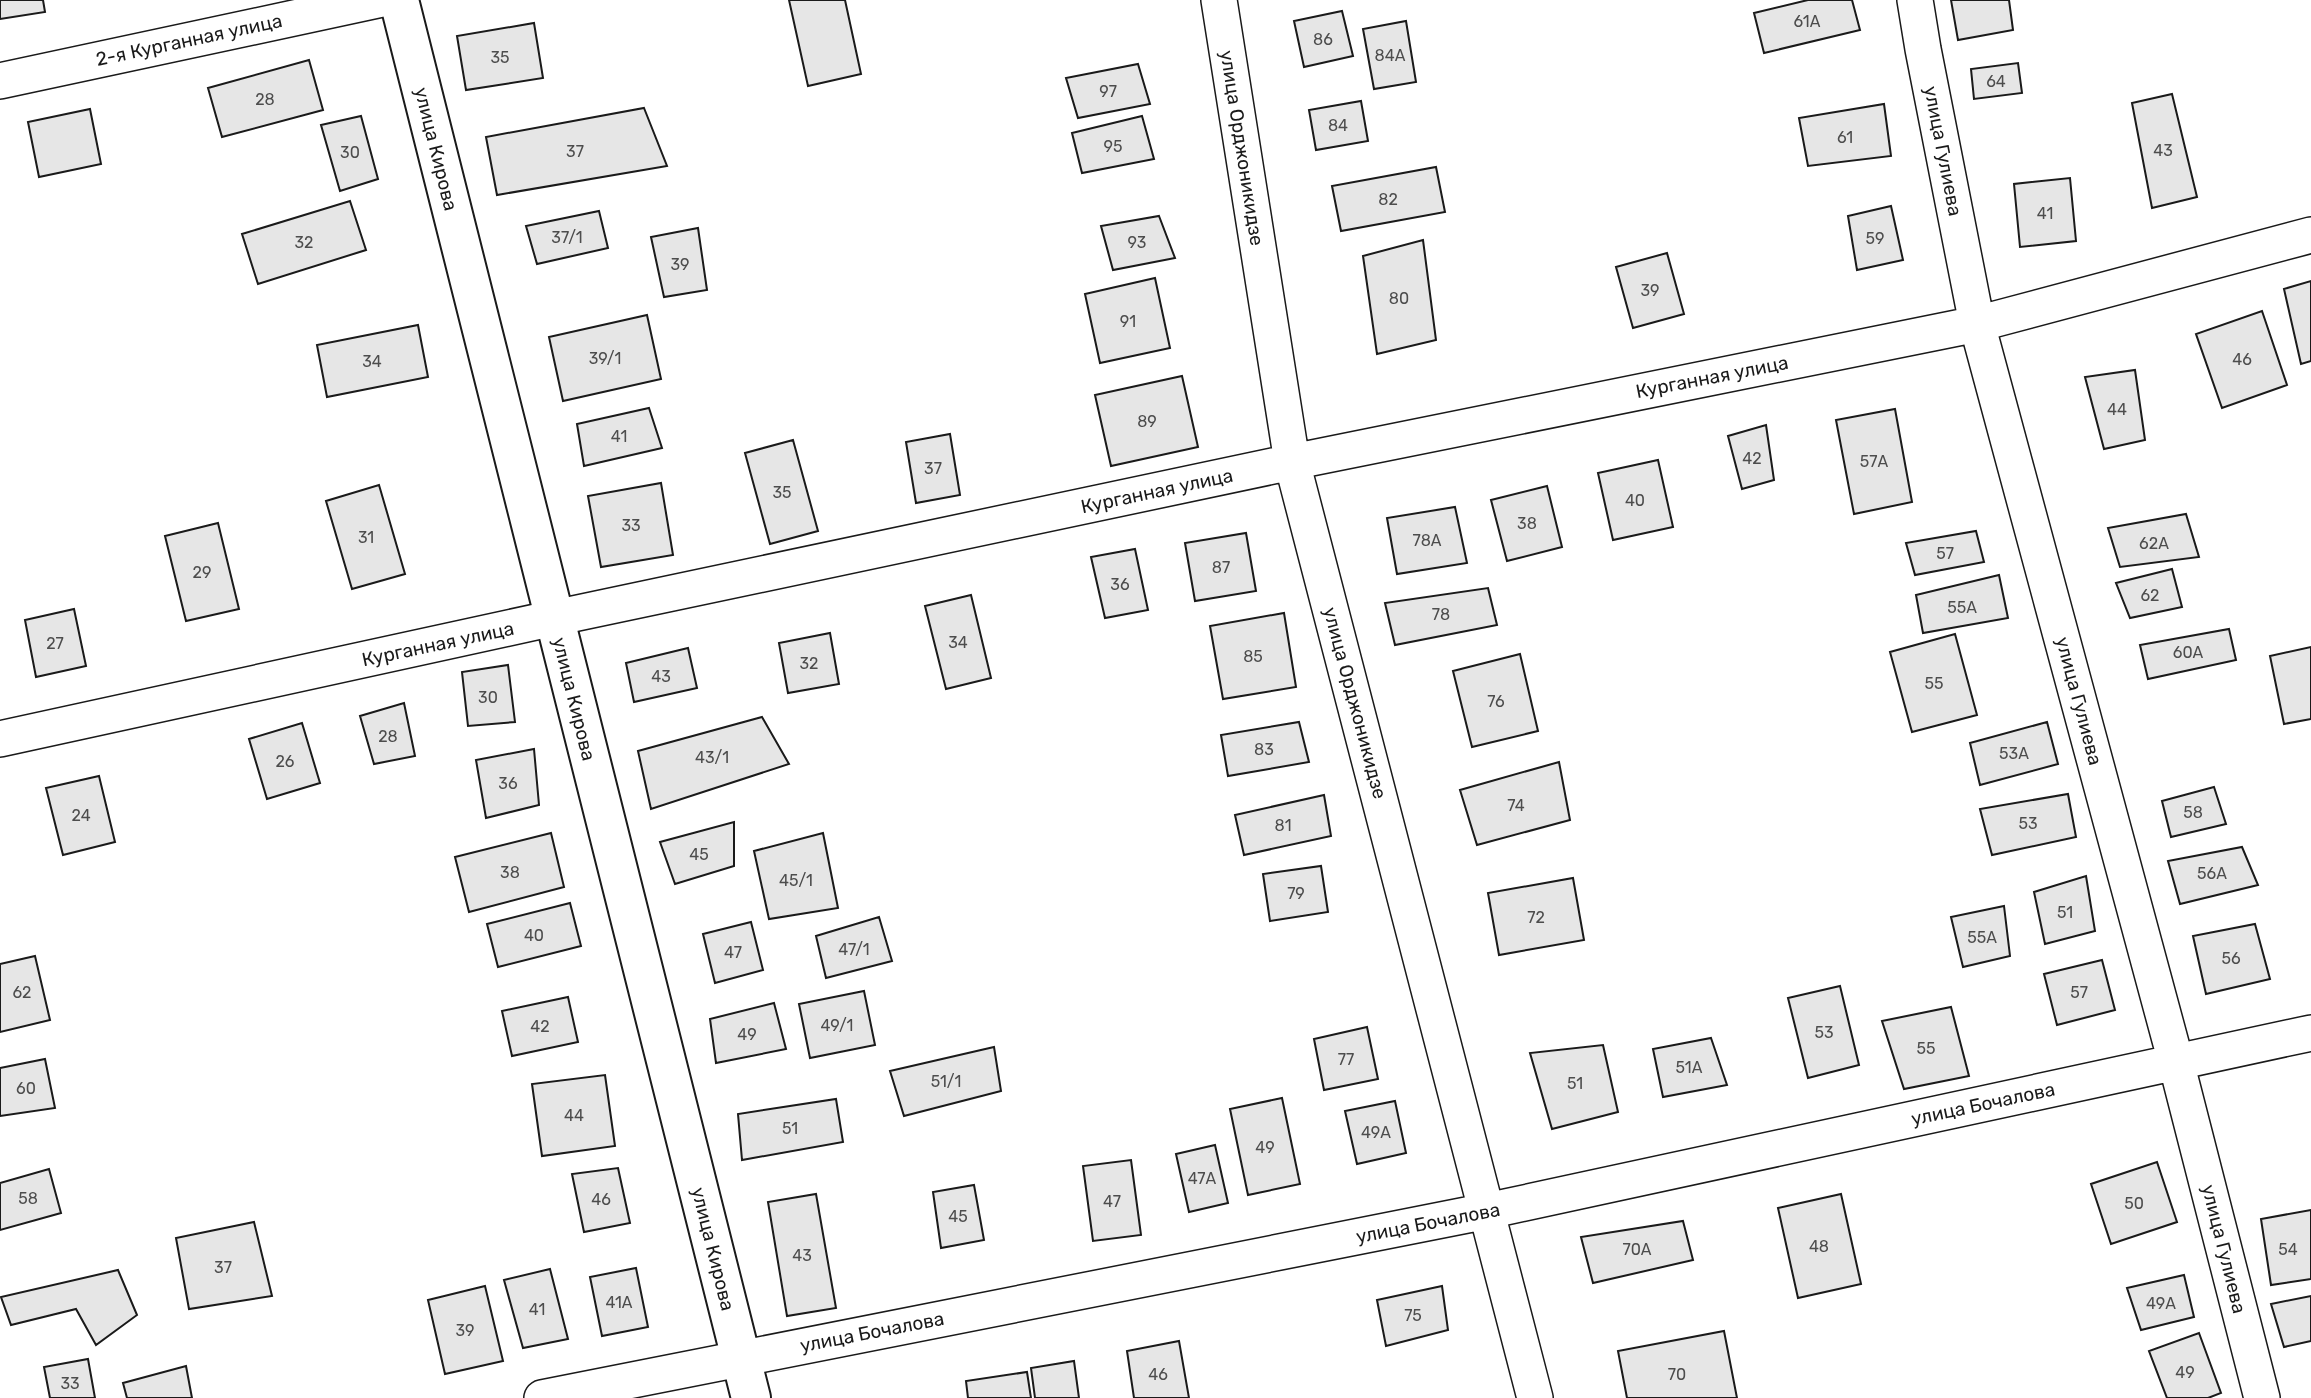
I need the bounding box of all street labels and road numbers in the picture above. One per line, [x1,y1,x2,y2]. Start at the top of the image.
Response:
street label: 2-я Курганная улица [94,9,284,71]
street label: улица Орджоникидзе [1215,49,1269,247]
street label: улица Гулиева [1919,84,1967,218]
street label: улица Кирова [410,85,462,213]
street label: Курганная улица [1634,351,1790,403]
street label: Курганная улица [1079,464,1235,518]
street label: улица Орджоникидзе [1318,605,1392,801]
street label: Курганная улица [360,617,516,671]
street label: улица Гулиева [2051,634,2107,768]
street label: улица Кирова [548,635,600,763]
street label: улица Бочалова [1909,1078,2057,1130]
street label: улица Гулиева [2197,1182,2251,1316]
street label: улица Кирова [687,1185,739,1313]
street label: улица Бочалова [1354,1198,1502,1248]
street label: улица Бочалова [798,1307,946,1357]

